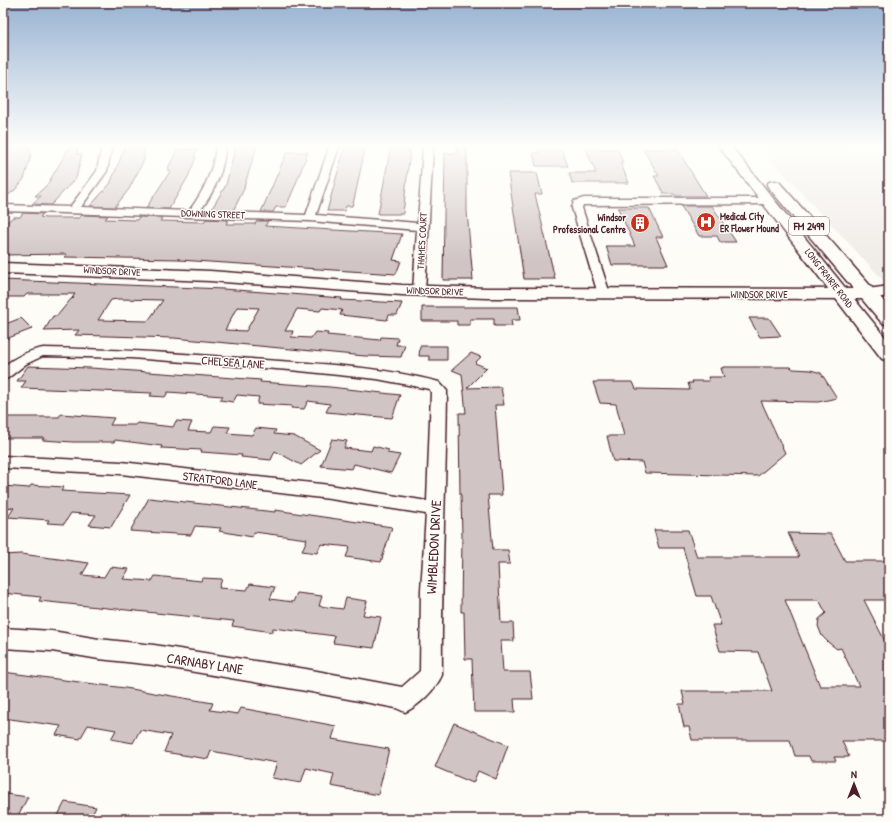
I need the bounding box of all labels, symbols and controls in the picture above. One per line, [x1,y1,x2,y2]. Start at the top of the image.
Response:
street label: DOWNING STREET [181,206,245,222]
place label: Medical City ER Flower Mound [720,210,779,235]
place label: Windsor Professional Centre [553,211,626,236]
hospital icon: Medical City ER Flower Mound [695,211,717,233]
street label: THAMES COURT [414,212,430,270]
building icon: Windsor Professional Centre [629,212,651,234]
road number: FM 2499 [789,217,829,235]
street label: LONG PRAIRIE ROAD [802,246,856,310]
street label: WINDSOR DRIVE [83,263,142,279]
street label: WINDSOR DRIVE [406,284,464,299]
street label: WINDSOR DRIVE [730,288,788,301]
street label: CHELSEA LANE [201,351,266,373]
street label: STRATFORD LANE [182,467,259,493]
street label: WIMBLEDON DRIVE [421,499,445,595]
street label: CARNABY LANE [165,648,245,678]
north arrow [834,764,874,804]
text: N [851,767,857,781]

